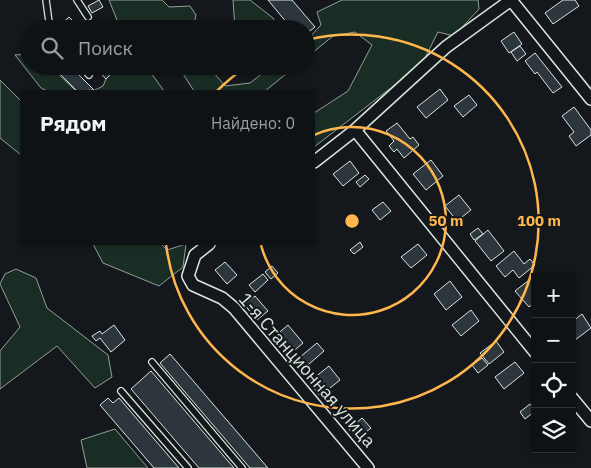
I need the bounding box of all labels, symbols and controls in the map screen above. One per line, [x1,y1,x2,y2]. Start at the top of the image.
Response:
search box [20,20,315,75]
icon: search [38,34,66,62]
text: Поиск [78,36,133,60]
text: Рядом [40,109,107,137]
text: Найдено: 0 [211,113,295,133]
text: 50 m [429,211,463,230]
text: 100 m [517,211,561,230]
centre of rings [343,212,361,230]
map controls [531,273,576,453]
button: + [531,273,576,318]
street label: 1-я Станционная улица [234,288,381,452]
button: − [531,318,576,363]
button: locate [531,363,576,408]
button: layers [531,408,576,453]

